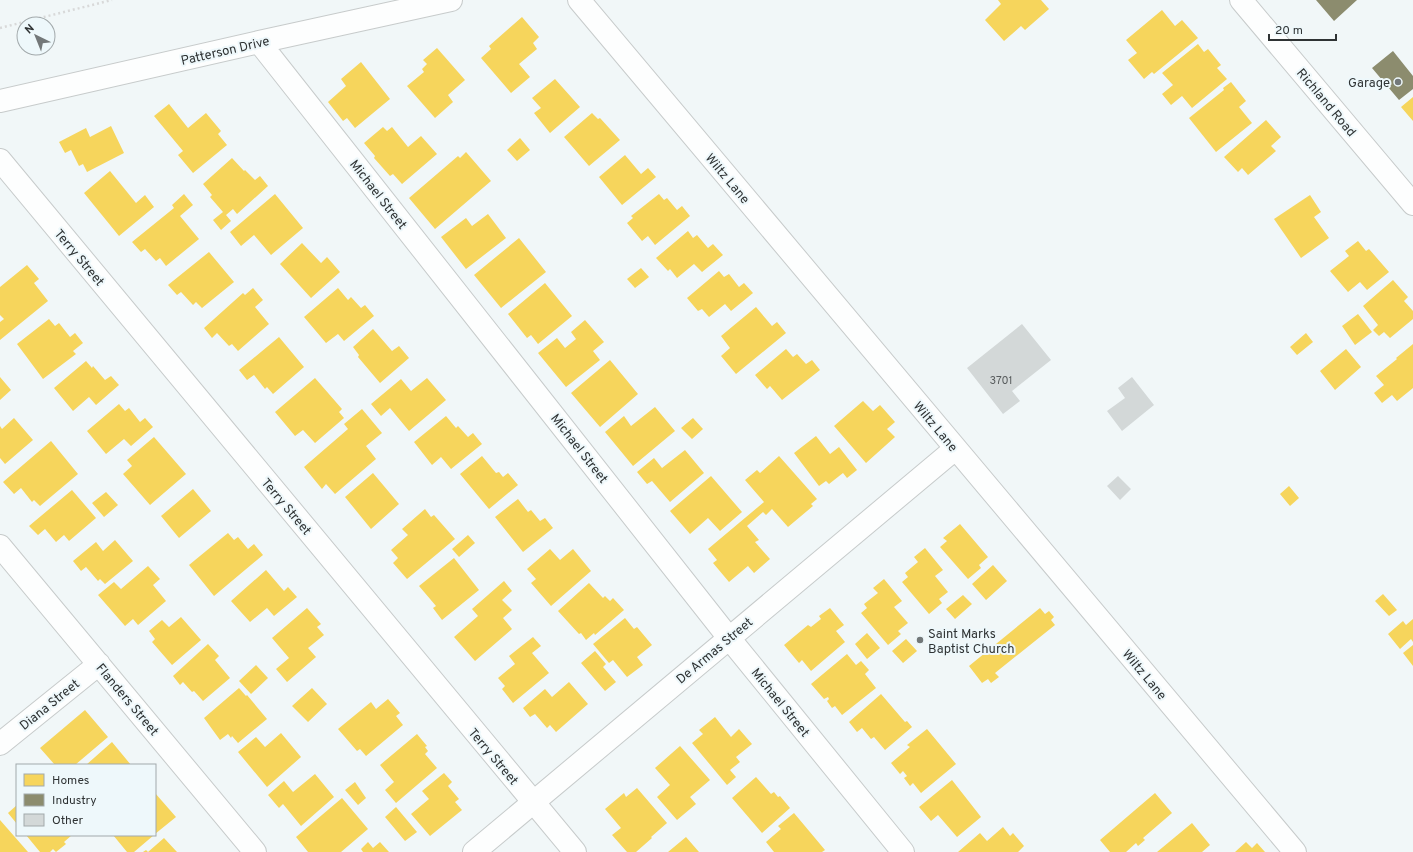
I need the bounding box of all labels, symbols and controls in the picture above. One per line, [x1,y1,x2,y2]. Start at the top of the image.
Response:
north arrow [16,16,56,56]
scale bar [1269,16,1336,42]
text: N [22,22,38,37]
text: 20 m [1275,23,1303,39]
street label: Patterson Drive [180,34,271,70]
street label: Richland Road [1292,66,1359,141]
place label: Garage [1348,76,1390,92]
marker: Garage [1393,77,1403,87]
street label: Wiltz Lane [701,151,752,208]
street label: Michael Street [345,157,410,233]
street label: Terry Street [50,227,107,290]
house number: 3701 [989,374,1013,388]
street label: Wiltz Lane [909,399,960,456]
street label: Michael Street [546,411,611,487]
street label: Terry Street [257,476,314,539]
street label: De Armas Street [674,615,757,688]
place label: Saint Marks Baptist Church [928,627,1014,658]
marker: Saint Marks Baptist Church [915,635,925,645]
street label: Wiltz Lane [1118,647,1169,704]
street label: Flanders Street [92,661,161,740]
street label: Michael Street [747,666,812,741]
street label: Diana Street [17,677,83,735]
street label: Terry Street [464,726,521,789]
legend [16,764,156,836]
text: Homes [52,773,89,789]
text: Industry [52,793,97,809]
text: Other [52,813,84,829]

